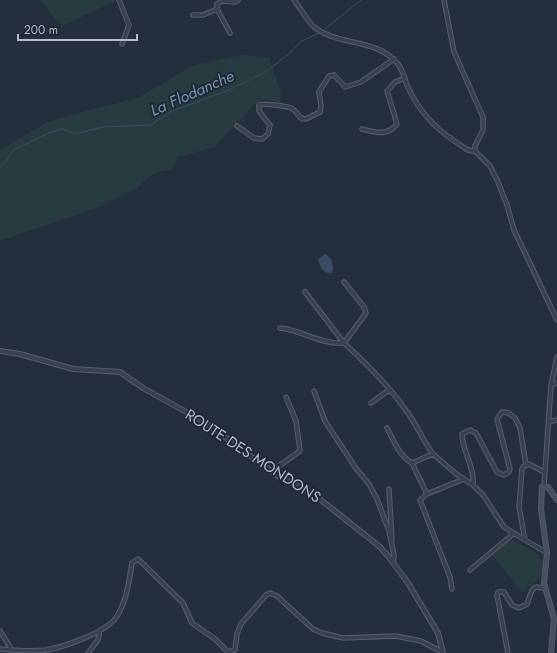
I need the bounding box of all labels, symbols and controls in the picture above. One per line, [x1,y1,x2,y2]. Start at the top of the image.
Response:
scale bar [18,16,137,42]
text: 200 m [24,21,58,39]
water label: La Flodanche [146,64,238,122]
street label: ROUTE DES MONDONS [181,404,325,508]

